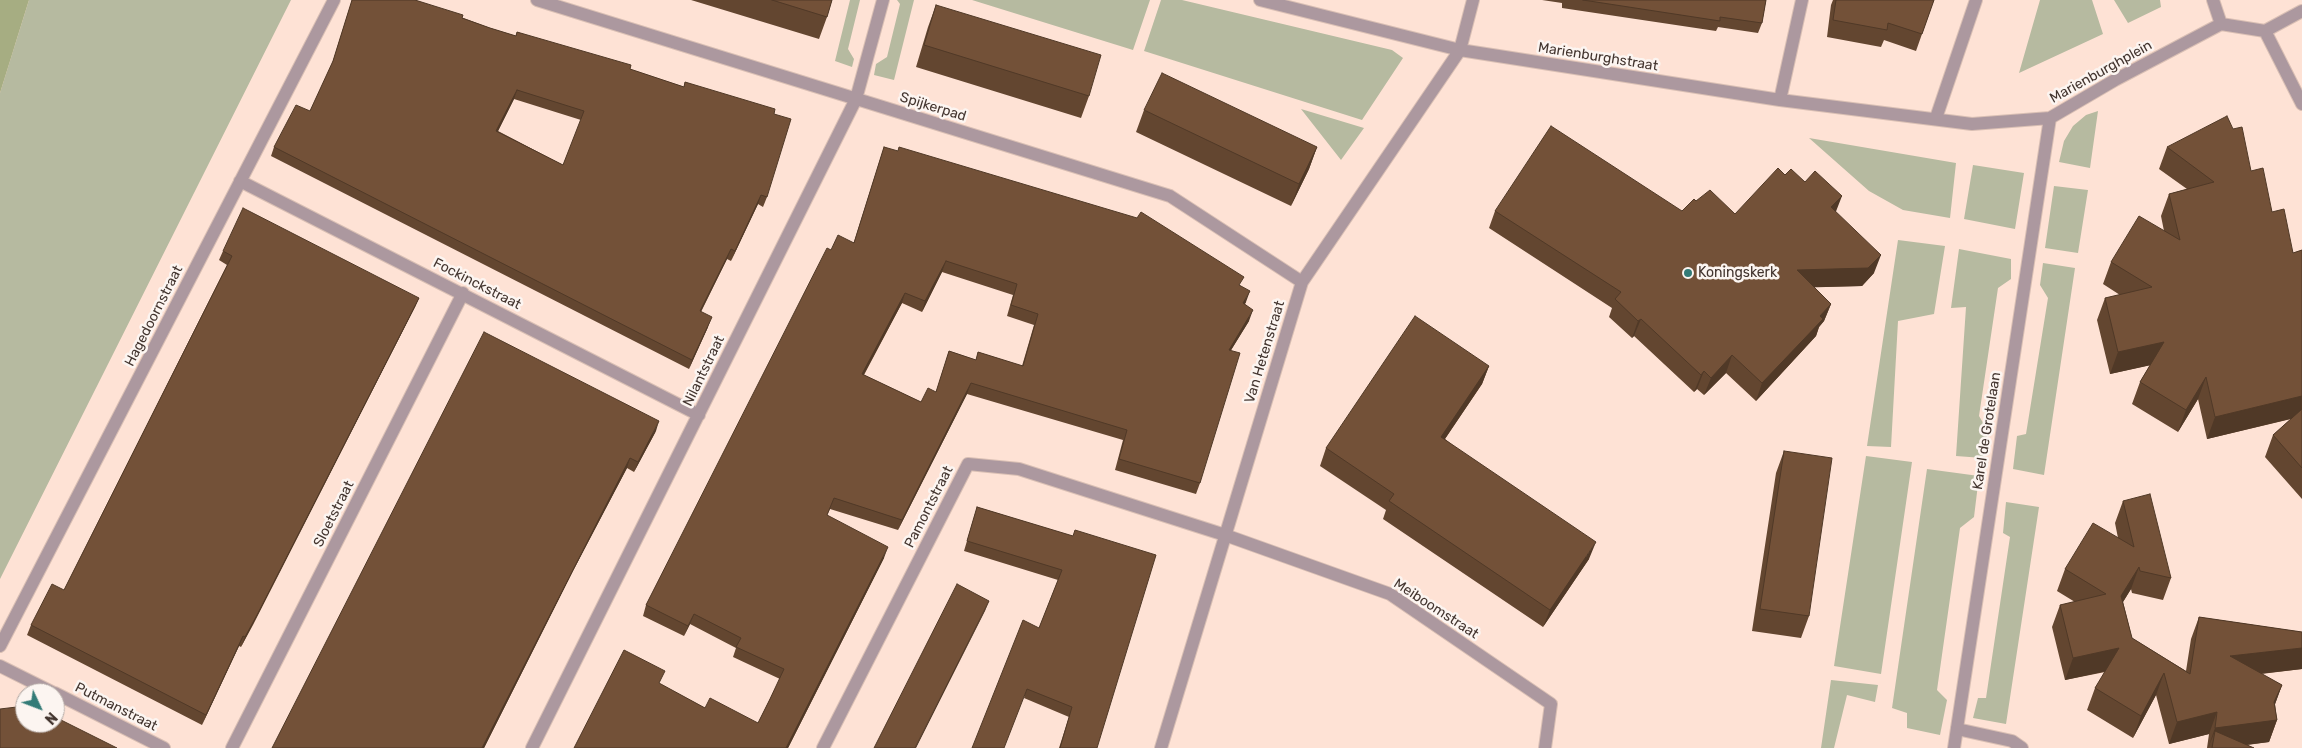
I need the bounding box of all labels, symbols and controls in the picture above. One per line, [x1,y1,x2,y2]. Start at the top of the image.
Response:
street label: Marienburghplein [2047,37,2155,107]
street label: Marienburghstraat [1537,39,1659,75]
street label: Spijkerpad [898,89,968,125]
street label: Fockinckstraat [430,255,524,313]
street label: Hagedoornstraat [121,263,187,369]
place label: Koningskerk [1698,265,1777,281]
marker: Koningskerk [1682,267,1694,279]
street label: Van Hetenstraat [1241,299,1289,405]
street label: Nilantstraat [680,333,728,409]
street label: Karel de Grotelaan [1969,371,2005,491]
street label: Pamontstraat [901,463,957,551]
street label: Sloetstraat [310,478,358,550]
street label: Meiboomstraat [1390,575,1482,643]
street label: Putmanstraat [72,679,160,735]
north arrow [15,683,65,733]
text: N [41,708,60,727]

